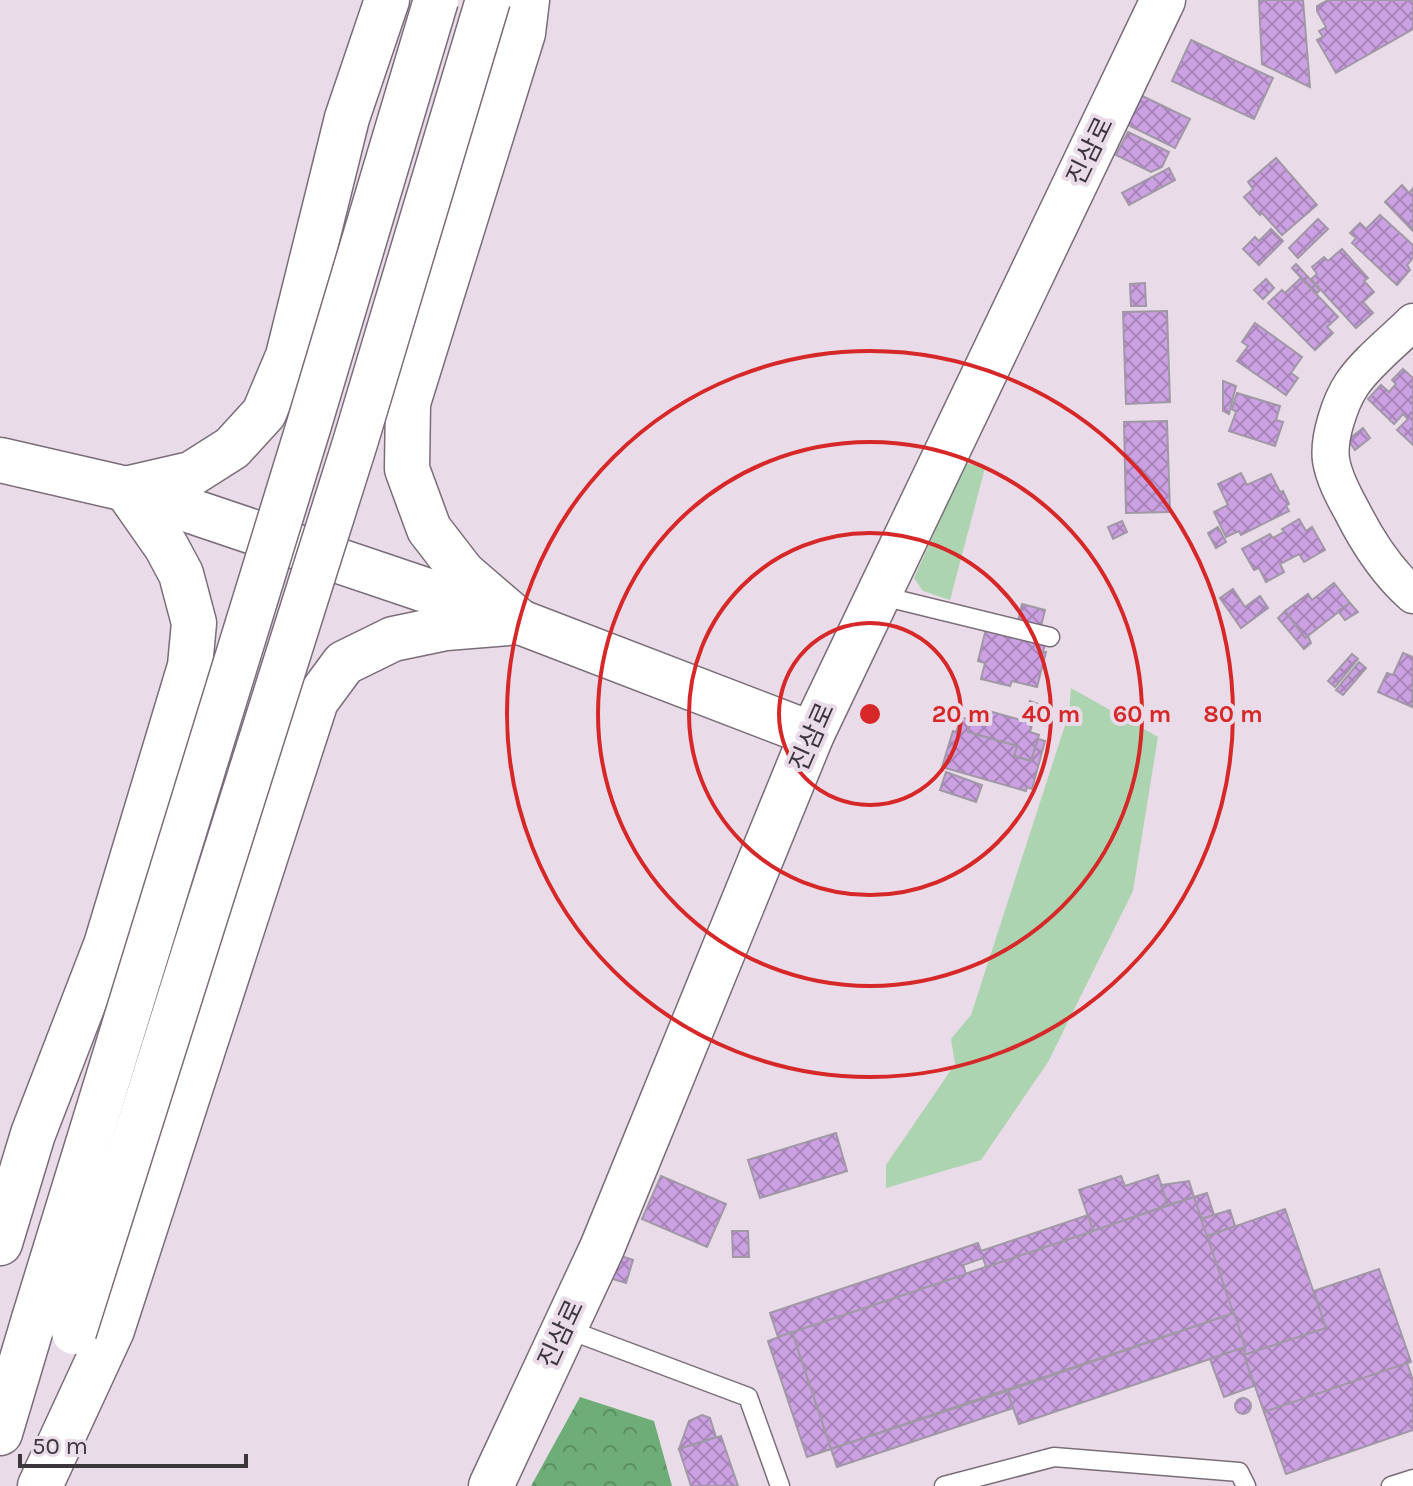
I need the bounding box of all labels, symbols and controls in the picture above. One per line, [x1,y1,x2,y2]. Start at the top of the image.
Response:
street label: 진삼로 [1060,112,1120,190]
street label: 진삼로 [783,698,841,776]
centre of rings [856,700,884,728]
text: 20 m [932,700,990,728]
text: 40 m [1022,700,1080,728]
text: 60 m [1113,700,1171,728]
text: 80 m [1203,700,1263,728]
street label: 진삼로 [532,1295,590,1373]
scale bar [20,1418,246,1468]
text: 50 m [32,1432,88,1460]

